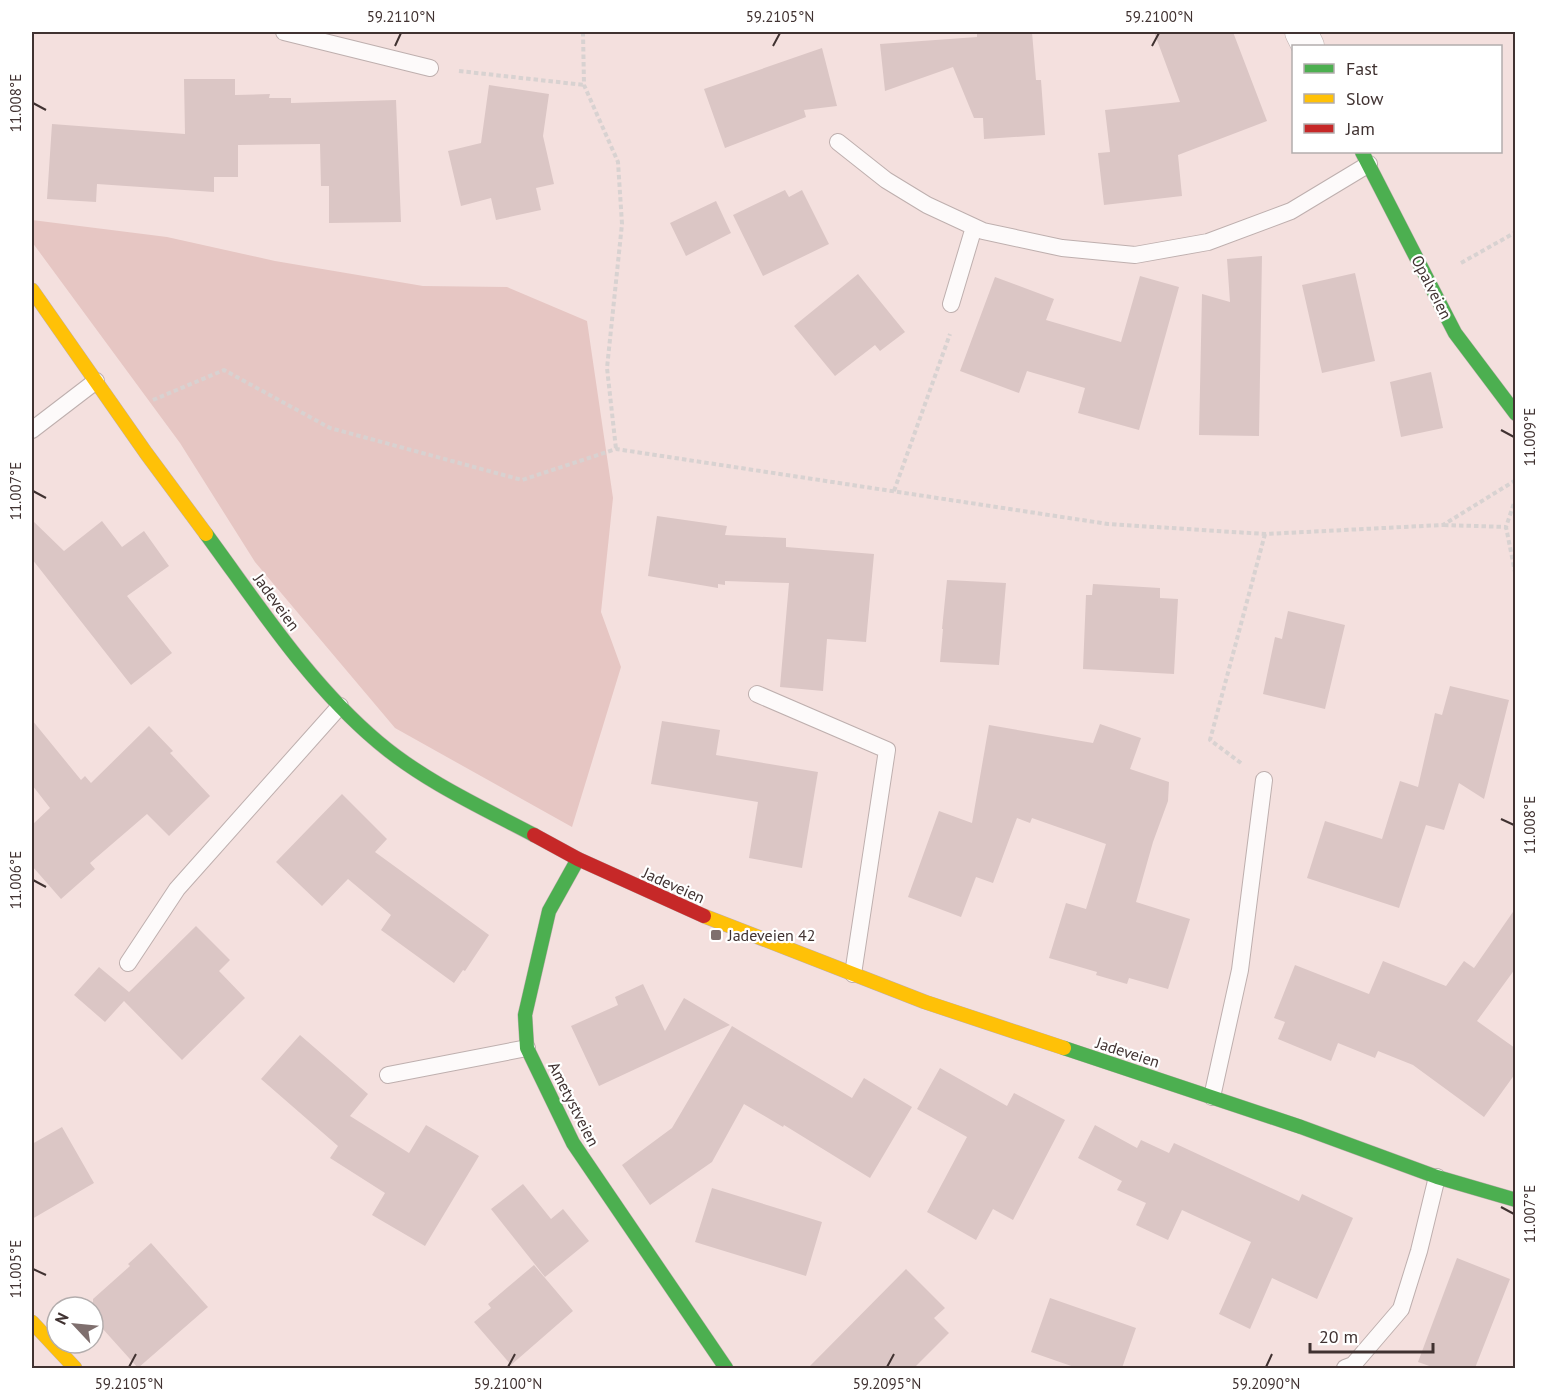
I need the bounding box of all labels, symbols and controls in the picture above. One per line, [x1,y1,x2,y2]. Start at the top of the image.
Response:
text: 59.2110°N [367,7,435,26]
text: 59.2105°N [746,7,814,26]
text: 59.2100°N [1125,7,1193,26]
legend [1292,45,1502,153]
text: Fast [1346,57,1378,80]
text: 11.008°E [6,74,25,132]
text: Slow [1346,87,1384,110]
text: Jam [1345,117,1375,140]
street label: Opalveien [1407,252,1457,322]
text: 11.009°E [1520,408,1539,466]
text: 11.007°E [6,462,25,520]
street label: Jadeveien [249,569,304,634]
text: 11.008°E [1520,796,1539,854]
text: 11.006°E [6,851,25,909]
street label: Jadeveien [639,862,708,908]
place label: Jadeveien 42 [727,925,816,945]
marker: Jadeveien 42 [709,928,723,942]
street label: Jadeveien [1093,1032,1162,1072]
street label: Ametystveien [544,1058,604,1150]
text: 11.007°E [1520,1185,1539,1243]
text: 11.005°E [6,1240,25,1298]
north arrow [45,1295,105,1355]
text: N [50,1309,73,1328]
scale bar [1310,1316,1433,1354]
text: 20 m [1319,1325,1358,1348]
text: 59.2105°N [95,1374,163,1393]
text: 59.2100°N [474,1374,542,1393]
text: 59.2095°N [853,1374,921,1393]
text: 59.2090°N [1232,1374,1300,1393]

